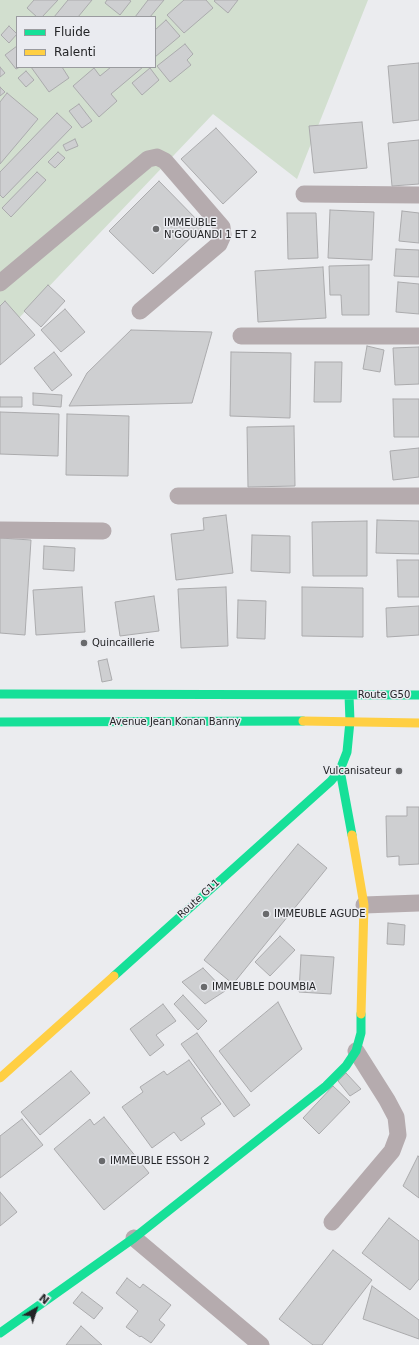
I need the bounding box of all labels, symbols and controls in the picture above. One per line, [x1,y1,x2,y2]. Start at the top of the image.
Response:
legend [16,16,156,68]
text: Fluide [54,25,90,39]
text: Ralenti [54,45,96,59]
place label: IMMEUBLE N'GOUANDI 1 ET 2 [164,217,257,240]
marker: IMMEUBLE N'GOUANDI 1 ET 2 [151,224,161,234]
place label: Quincaillerie [92,637,154,649]
marker: Quincaillerie [79,638,89,648]
street label: Route G50 [358,689,410,701]
street label: Avenue Jean Konan Banny [110,716,240,728]
place label: Vulcanisateur [323,765,391,777]
marker: Vulcanisateur [394,766,404,776]
street label: Route G11 [175,877,223,921]
place label: IMMEUBLE AGUDE [274,908,366,920]
marker: IMMEUBLE AGUDE [261,909,271,919]
place label: IMMEUBLE DOUMBIA [212,981,316,993]
marker: IMMEUBLE DOUMBIA [199,982,209,992]
place label: IMMEUBLE ESSOH 2 [110,1155,210,1167]
marker: IMMEUBLE ESSOH 2 [97,1156,107,1166]
north arrow [16,1289,56,1329]
text: N [36,1291,52,1307]

